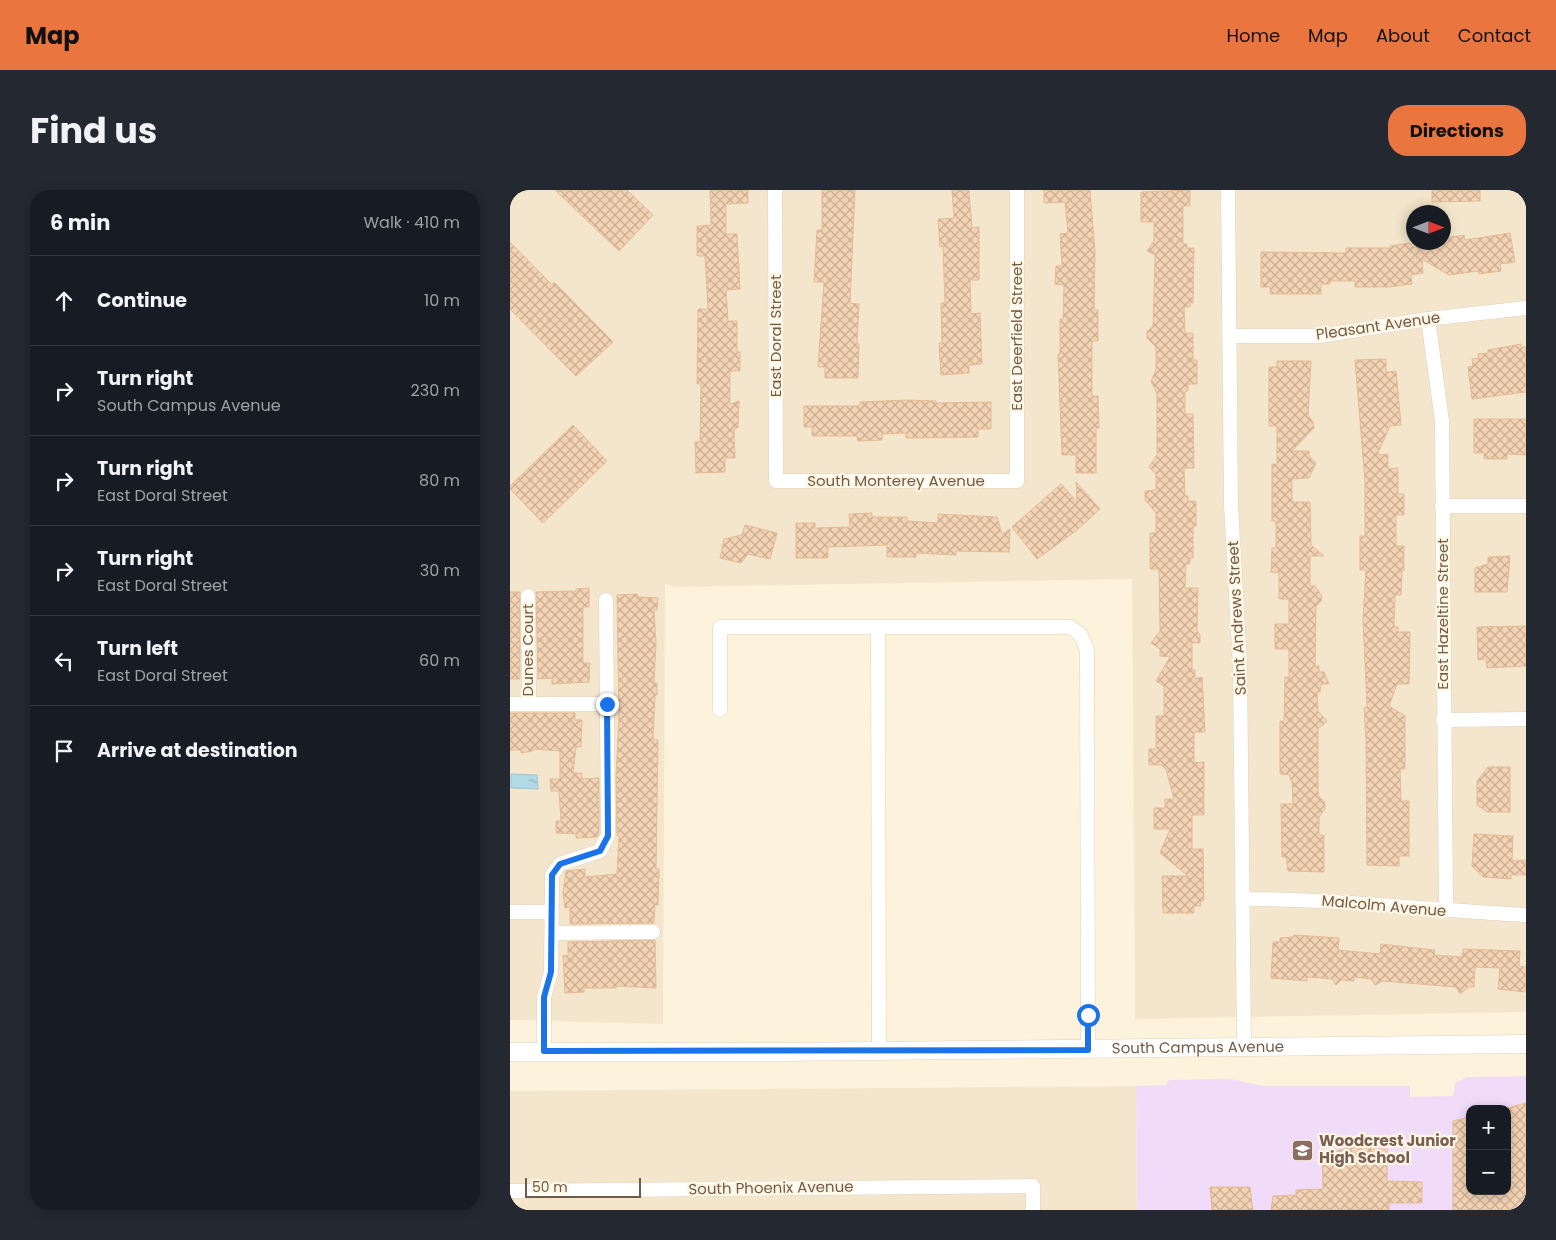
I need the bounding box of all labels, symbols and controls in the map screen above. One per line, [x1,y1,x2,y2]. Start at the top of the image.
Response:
text: Map [25,19,80,52]
text: Home [1226,23,1280,48]
text: Map [1308,23,1348,48]
text: About [1376,23,1430,48]
text: Contact [1458,23,1531,48]
button: Directions [1388,105,1526,156]
text: Find us [30,106,157,155]
north arrow [1406,205,1451,250]
text: 6 min [50,208,110,237]
text: Walk · 410 m [363,211,460,234]
street label: East Deerfield Street [1006,261,1027,411]
street label: East Doral Street [765,275,786,397]
icon: ahead [50,287,78,315]
text: Continue [97,287,187,314]
text: 10 m [424,289,460,312]
street label: Pleasant Avenue [1314,306,1441,345]
text: Turn right [97,365,193,392]
icon: right [50,377,78,405]
text: 230 m [411,379,460,402]
text: South Campus Avenue [97,394,281,417]
text: Turn right [97,455,193,482]
icon: right [50,467,78,495]
text: 80 m [419,469,460,492]
street label: South Monterey Avenue [807,470,985,491]
text: East Doral Street [97,484,228,507]
street label: East Hazeltine Street [1432,538,1453,690]
street label: Saint Andrews Street [1222,540,1251,696]
text: Turn right [97,545,193,572]
icon: right [50,557,78,585]
text: 30 m [420,559,460,582]
text: East Doral Street [97,574,228,597]
street label: Dunes Court [517,604,538,696]
text: Turn left [97,635,178,662]
icon: left [50,647,78,675]
text: 60 m [419,649,460,672]
text: East Doral Street [97,664,228,687]
route end [596,693,619,716]
icon: arrive [50,737,78,765]
text: Arrive at destination [97,737,298,764]
street label: Malcolm Avenue [1321,890,1447,921]
route start [1077,1004,1100,1027]
street label: South Campus Avenue [1112,1036,1284,1058]
map controls [1466,1105,1511,1195]
button: + [1466,1105,1511,1150]
place label: Woodcrest Junior High School [1319,1130,1456,1168]
school or university icon: Woodcrest Junior High School [1291,1138,1315,1162]
button: − [1466,1150,1511,1195]
scale bar [525,1175,641,1198]
street label: South Phoenix Avenue [688,1176,854,1199]
text: 50 m [532,1177,568,1197]

